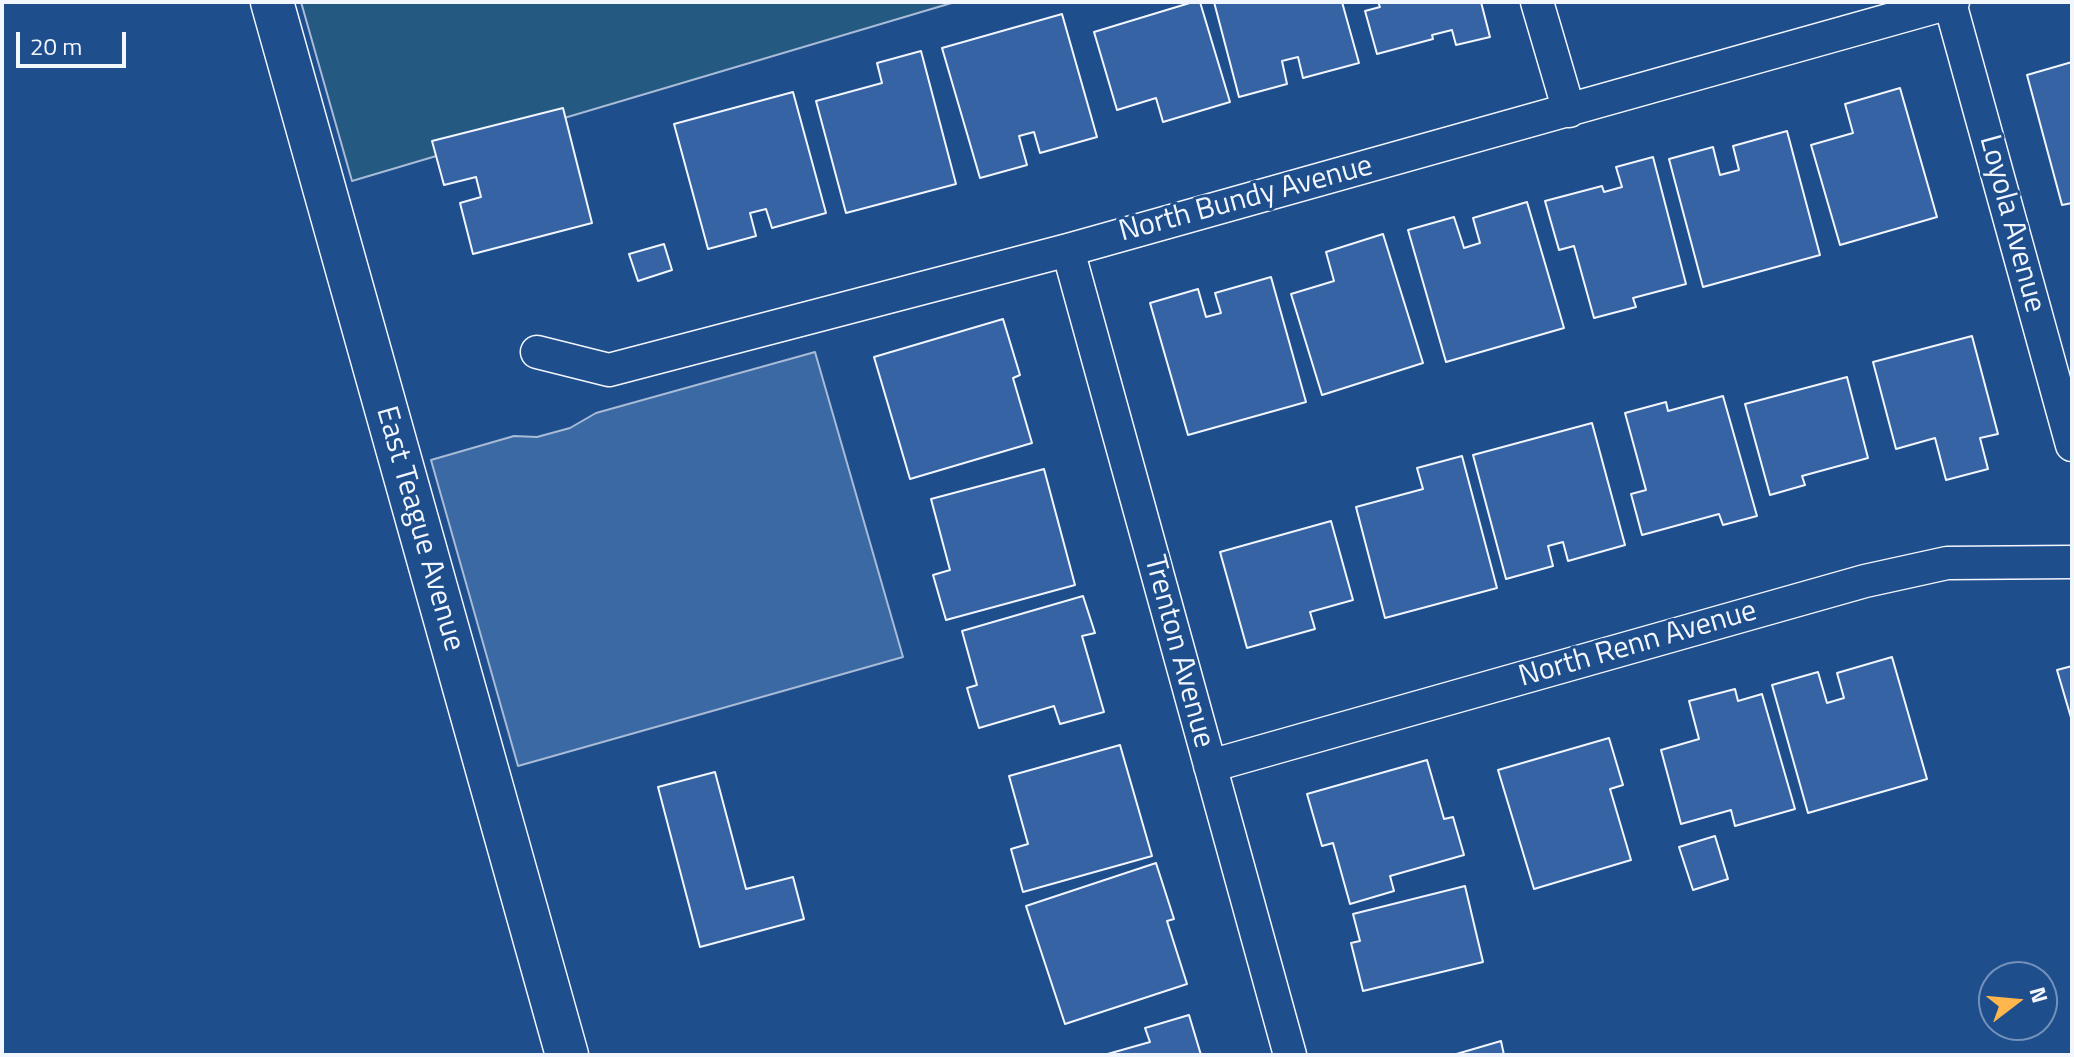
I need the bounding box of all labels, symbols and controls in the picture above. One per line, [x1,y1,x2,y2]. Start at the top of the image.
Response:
scale bar [20,16,130,66]
text: 20 m [30,28,82,64]
street label: Loyola Avenue [1970,131,2052,317]
street label: North Bundy Avenue [1115,149,1377,251]
street label: East Teague Avenue [367,403,471,655]
street label: Trenton Avenue [1135,552,1221,752]
street label: North Renn Avenue [1515,594,1761,696]
north arrow [1978,961,2058,1041]
text: N [2021,983,2058,1007]

